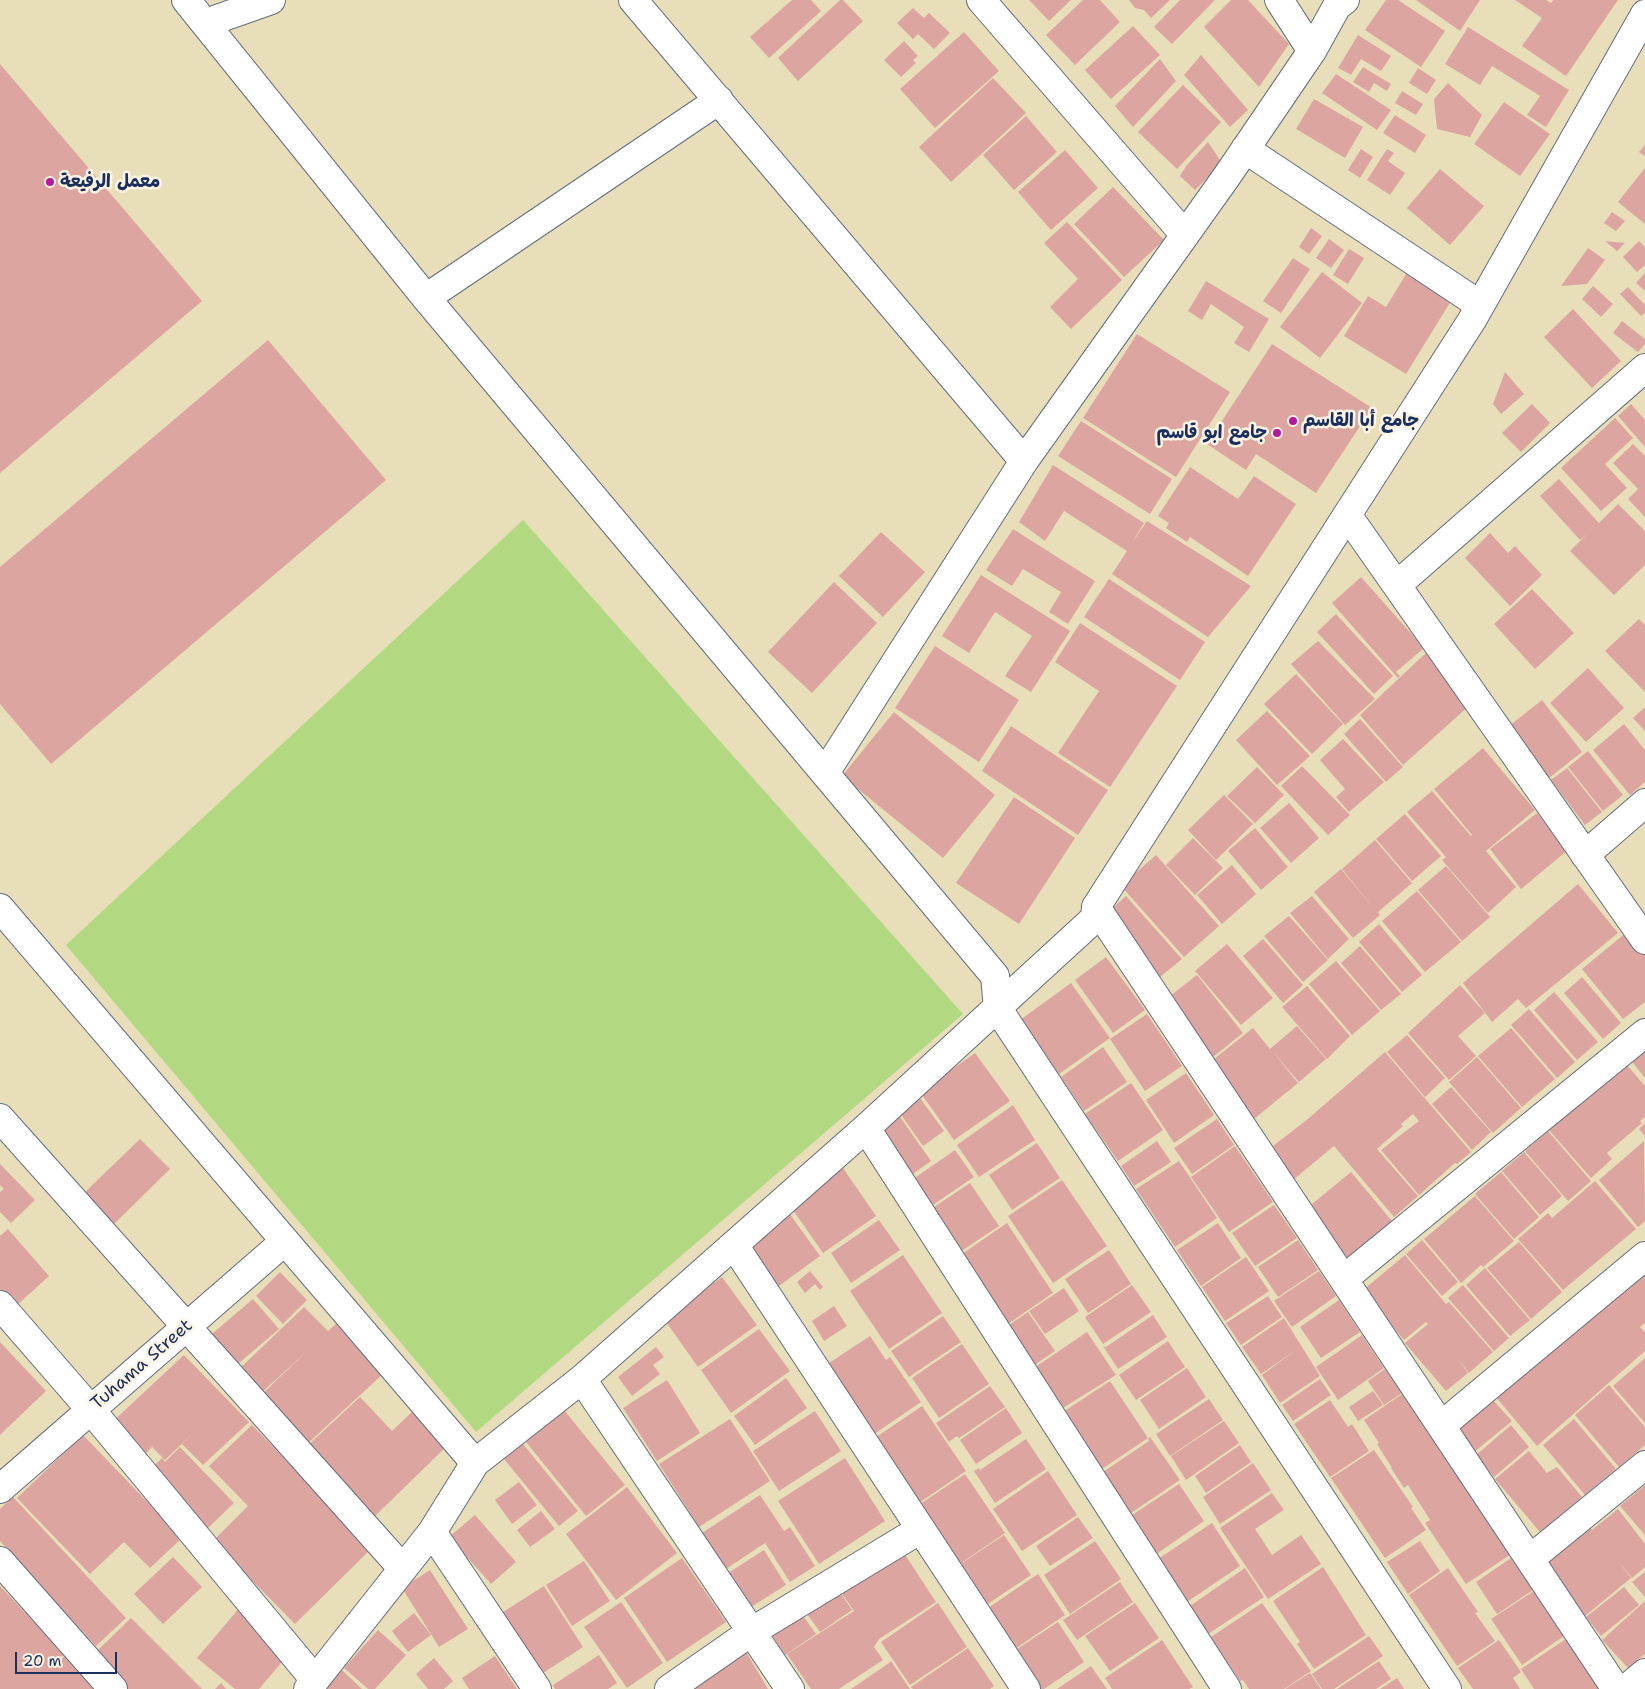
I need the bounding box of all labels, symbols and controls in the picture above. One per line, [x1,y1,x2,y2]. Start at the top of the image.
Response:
place label: معمل الرفيعة [60,171,160,193]
marker: معمل الرفيعة [44,176,56,188]
place label: جامع أبا القاسم [1303,410,1419,432]
marker: جامع أبا القاسم [1287,415,1299,427]
place label: جامع ابو قاسم [1157,422,1267,444]
marker: جامع ابو قاسم [1271,427,1283,439]
street label: Tuhama Street [87,1315,197,1415]
scale bar [18,1642,120,1674]
text: 20 m [23,1651,62,1671]

